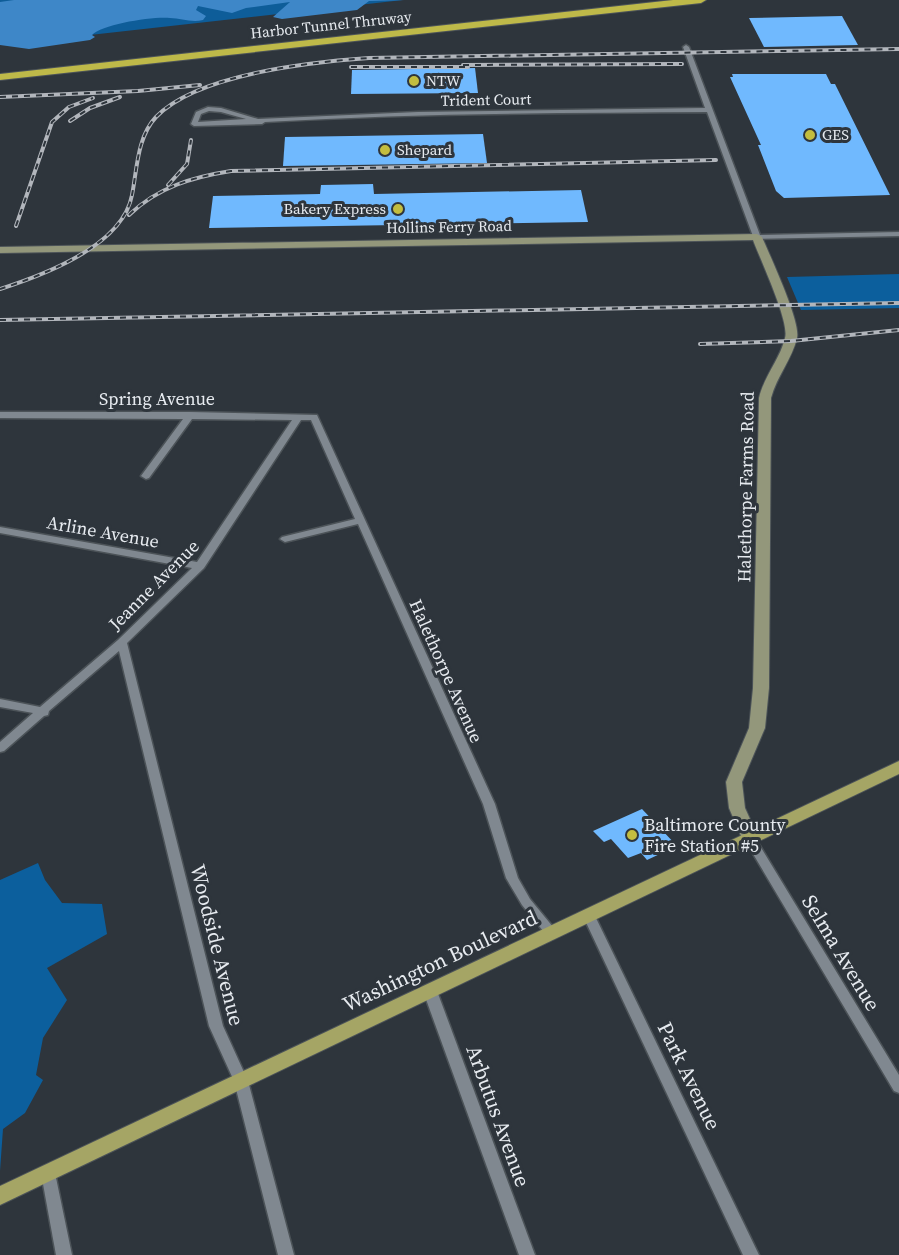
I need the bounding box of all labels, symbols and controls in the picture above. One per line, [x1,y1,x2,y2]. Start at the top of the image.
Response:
street label: Harbor Tunnel Thruway [249,6,413,43]
place label: NTW [426,70,461,91]
marker: NTW [407,74,421,88]
street label: Trident Court [440,88,532,111]
place label: GES [822,124,849,145]
marker: GES [803,128,817,142]
place label: Shepard [397,139,453,160]
marker: Shepard [378,143,392,157]
place label: Bakery Express [283,198,386,219]
marker: Bakery Express [391,202,405,216]
street label: Hollins Ferry Road [386,215,513,238]
street label: Spring Avenue [99,386,215,411]
street label: Halethorpe Farms Road [731,391,760,583]
street label: Arline Avenue [45,509,161,554]
street label: Jeanne Avenue [102,534,204,636]
street label: Halethorpe Avenue [404,595,489,747]
place label: Baltimore County Fire Station #5 [644,812,786,858]
marker: Baltimore County Fire Station #5 [625,828,639,842]
street label: Woodside Avenue [183,861,252,1029]
street label: Selma Avenue [795,889,888,1016]
street label: Washington Boulevard [338,903,542,1018]
street label: Park Avenue [651,1017,728,1135]
street label: Arbutus Avenue [459,1041,538,1191]

